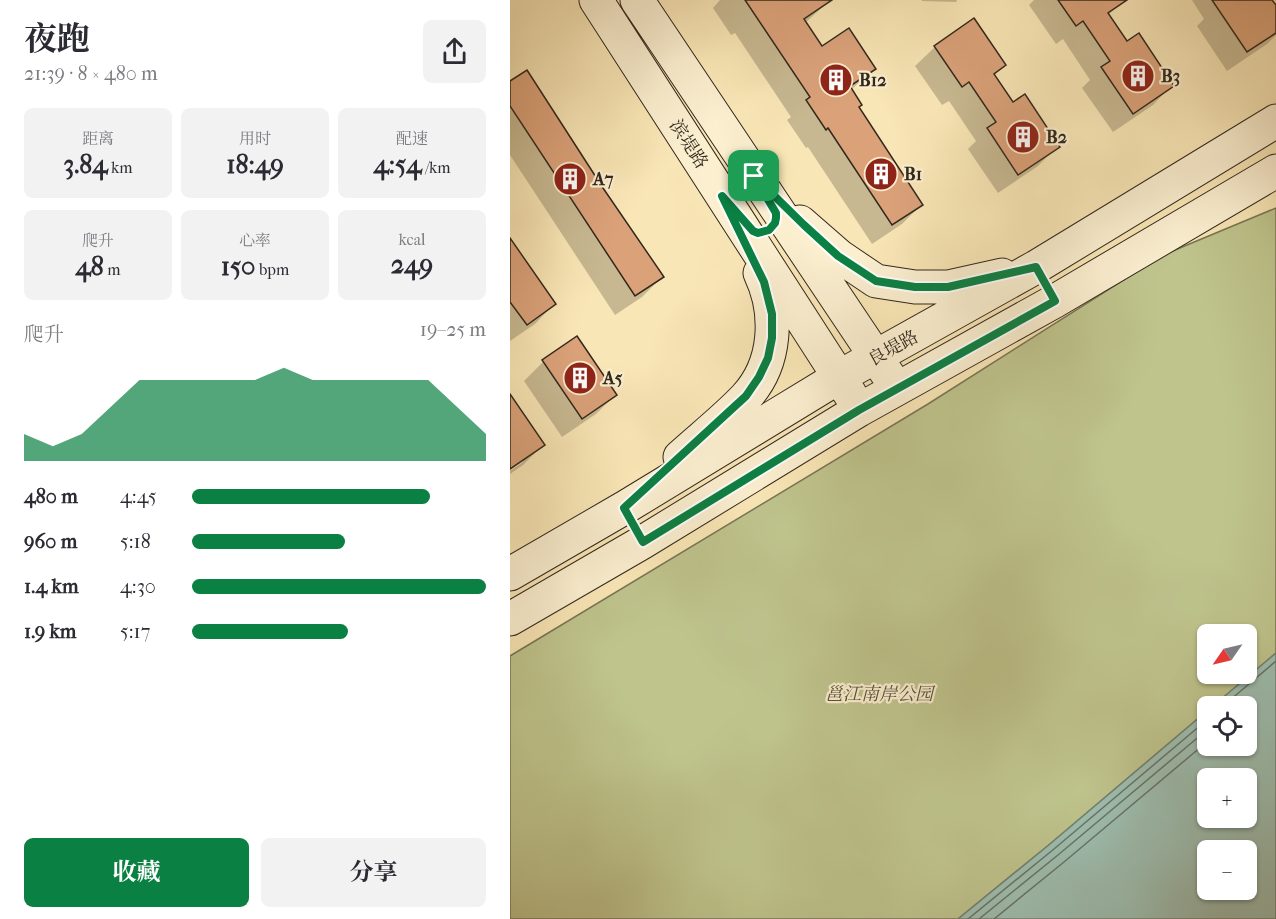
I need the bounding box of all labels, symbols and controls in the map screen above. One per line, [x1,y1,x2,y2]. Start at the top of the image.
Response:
text: 夜跑 [24,20,90,59]
button: share [423,20,486,83]
building icon: B3 [1120,58,1156,94]
text: 21:39 · 8 × 480 m [24,62,158,85]
building icon: B12 [818,62,854,98]
place label: B3 [1161,66,1180,87]
place label: B12 [859,70,886,91]
street label: 滨堤路 [665,116,712,173]
building icon: B2 [1005,119,1041,155]
place label: B2 [1046,127,1067,148]
text: 距离 [82,129,114,148]
text: 用时 [239,129,271,148]
text: 配速 [396,129,428,148]
text: 3.84 [64,149,107,180]
text: 18:49 [226,149,284,180]
text: 4:54 [373,149,422,180]
pin [728,150,779,201]
building icon: B1 [863,156,899,192]
text: km [107,158,132,177]
text: /km [422,158,451,177]
icon: arrive [737,159,770,192]
building icon: A7 [552,161,588,197]
place label: B1 [904,164,922,185]
place label: A7 [592,169,614,190]
text: kcal [399,230,425,249]
text: 爬升 [82,231,114,250]
text: 心率 [239,231,271,250]
text: 249 [391,249,433,280]
text: 48 [75,251,104,282]
text: 150 [221,251,255,282]
text: m [104,260,121,279]
text: bpm [255,260,289,279]
text: 19–25 m [420,318,486,341]
text: 爬升 [24,323,64,346]
street label: 良堤路 [865,326,922,371]
building icon: A5 [562,360,598,396]
place label: A5 [602,368,623,389]
text: 480 m [24,485,78,508]
text: 4:45 [120,485,157,508]
text: 960 m [24,530,77,553]
text: 5:18 [120,530,151,553]
text: 1.4 km [24,575,79,598]
text: 4:30 [120,575,156,598]
text: 1.9 km [24,620,76,643]
text: 5:17 [120,620,150,643]
north arrow [1197,624,1257,684]
map controls [1197,624,1257,900]
park label: 邕江南岸公园 [825,684,936,705]
button: locate [1197,696,1257,756]
button: + [1197,768,1257,828]
button: 收藏 [24,838,249,907]
button: 分享 [261,838,486,907]
button: − [1197,840,1257,900]

